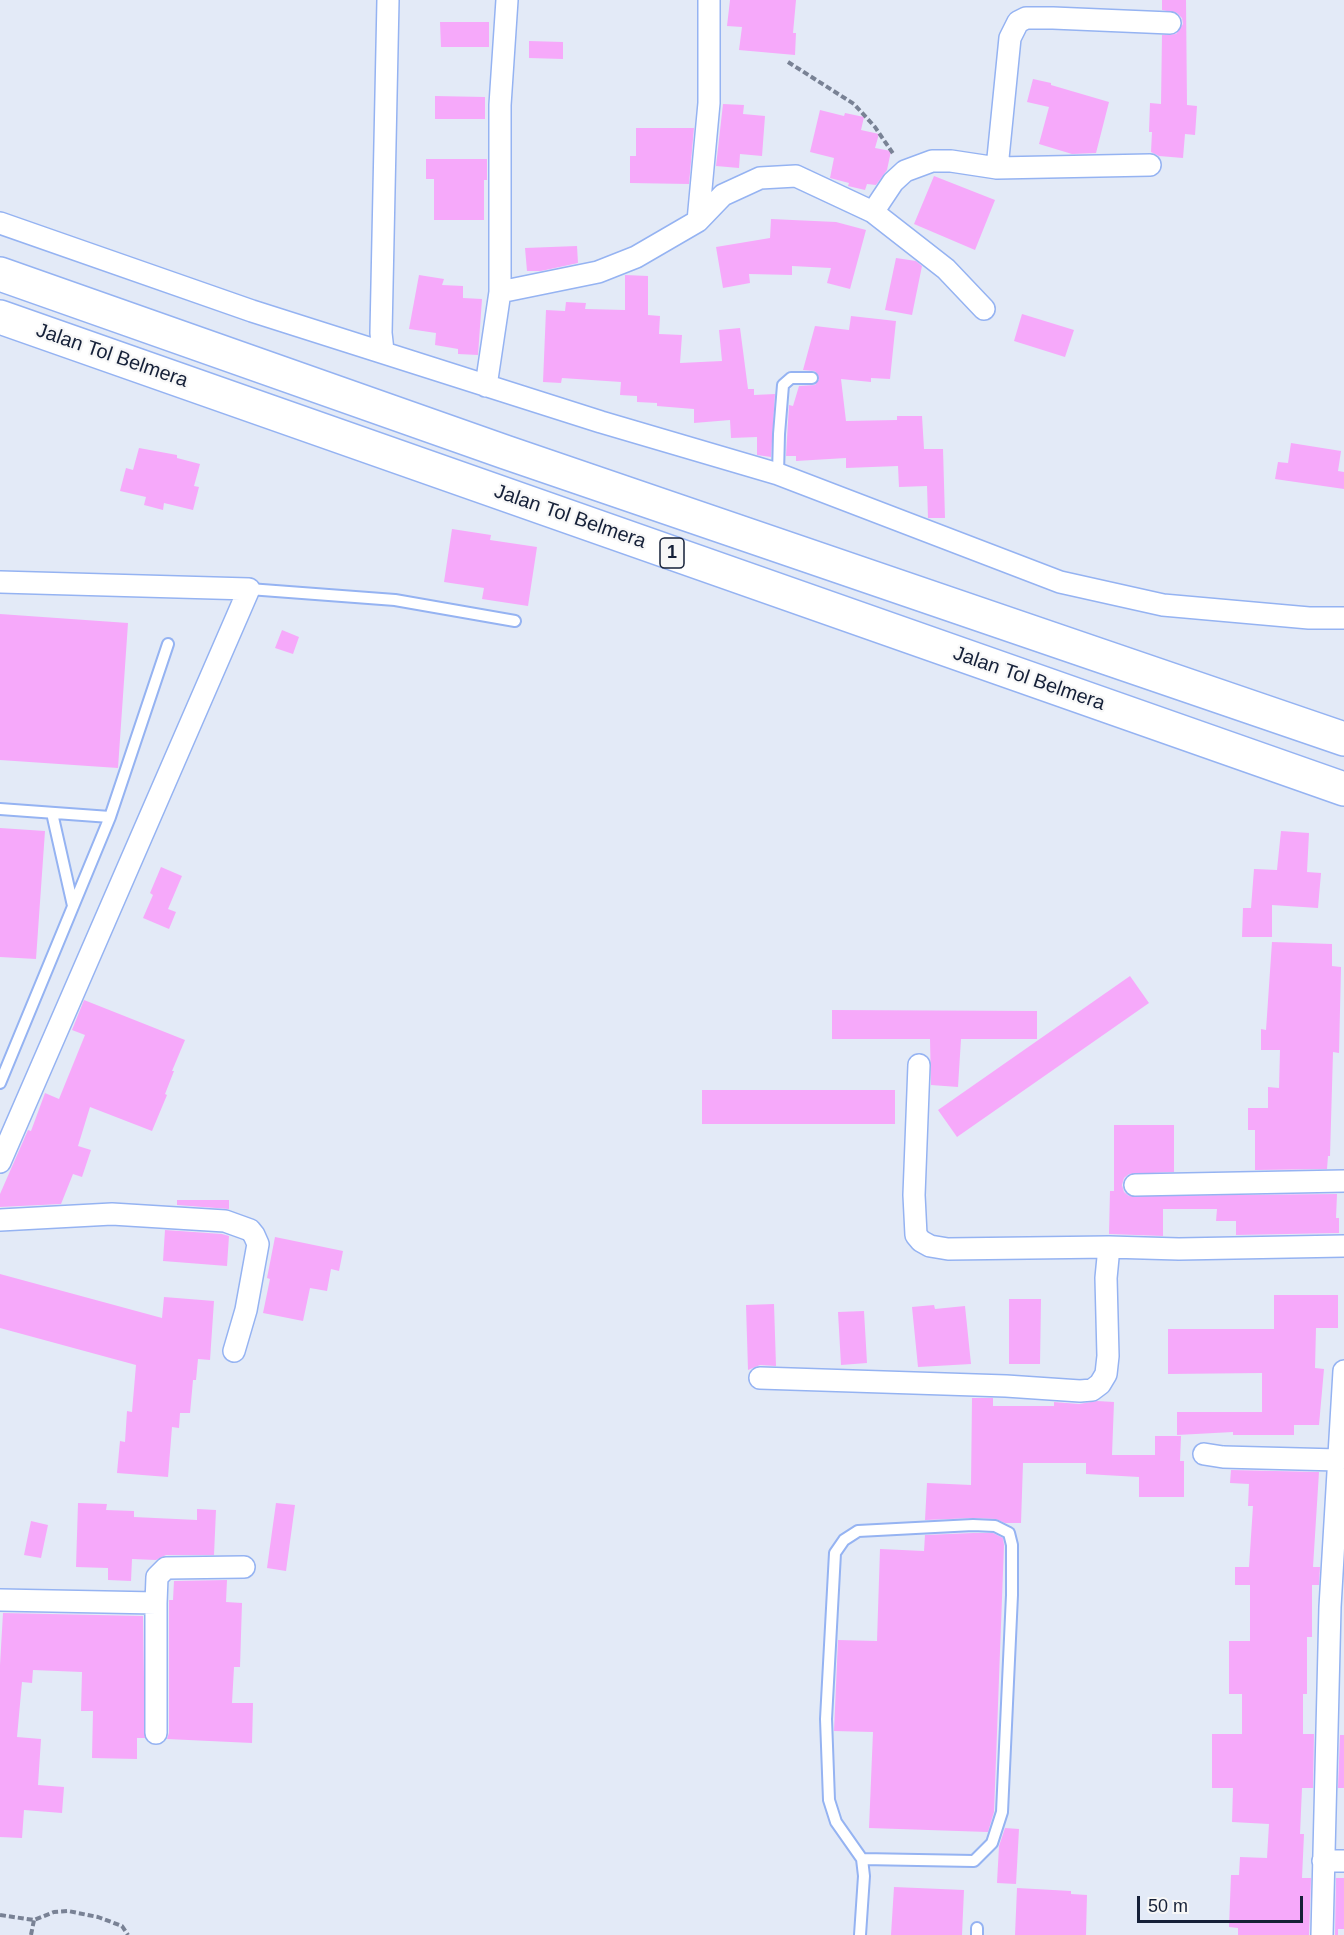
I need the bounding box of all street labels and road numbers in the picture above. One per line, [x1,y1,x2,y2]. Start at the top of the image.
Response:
street label: Jalan Tol Belmera [33,319,191,393]
street label: Jalan Tol Belmera [491,480,649,554]
road number: 1 [660,538,684,568]
street label: Jalan Tol Belmera [950,642,1108,716]

